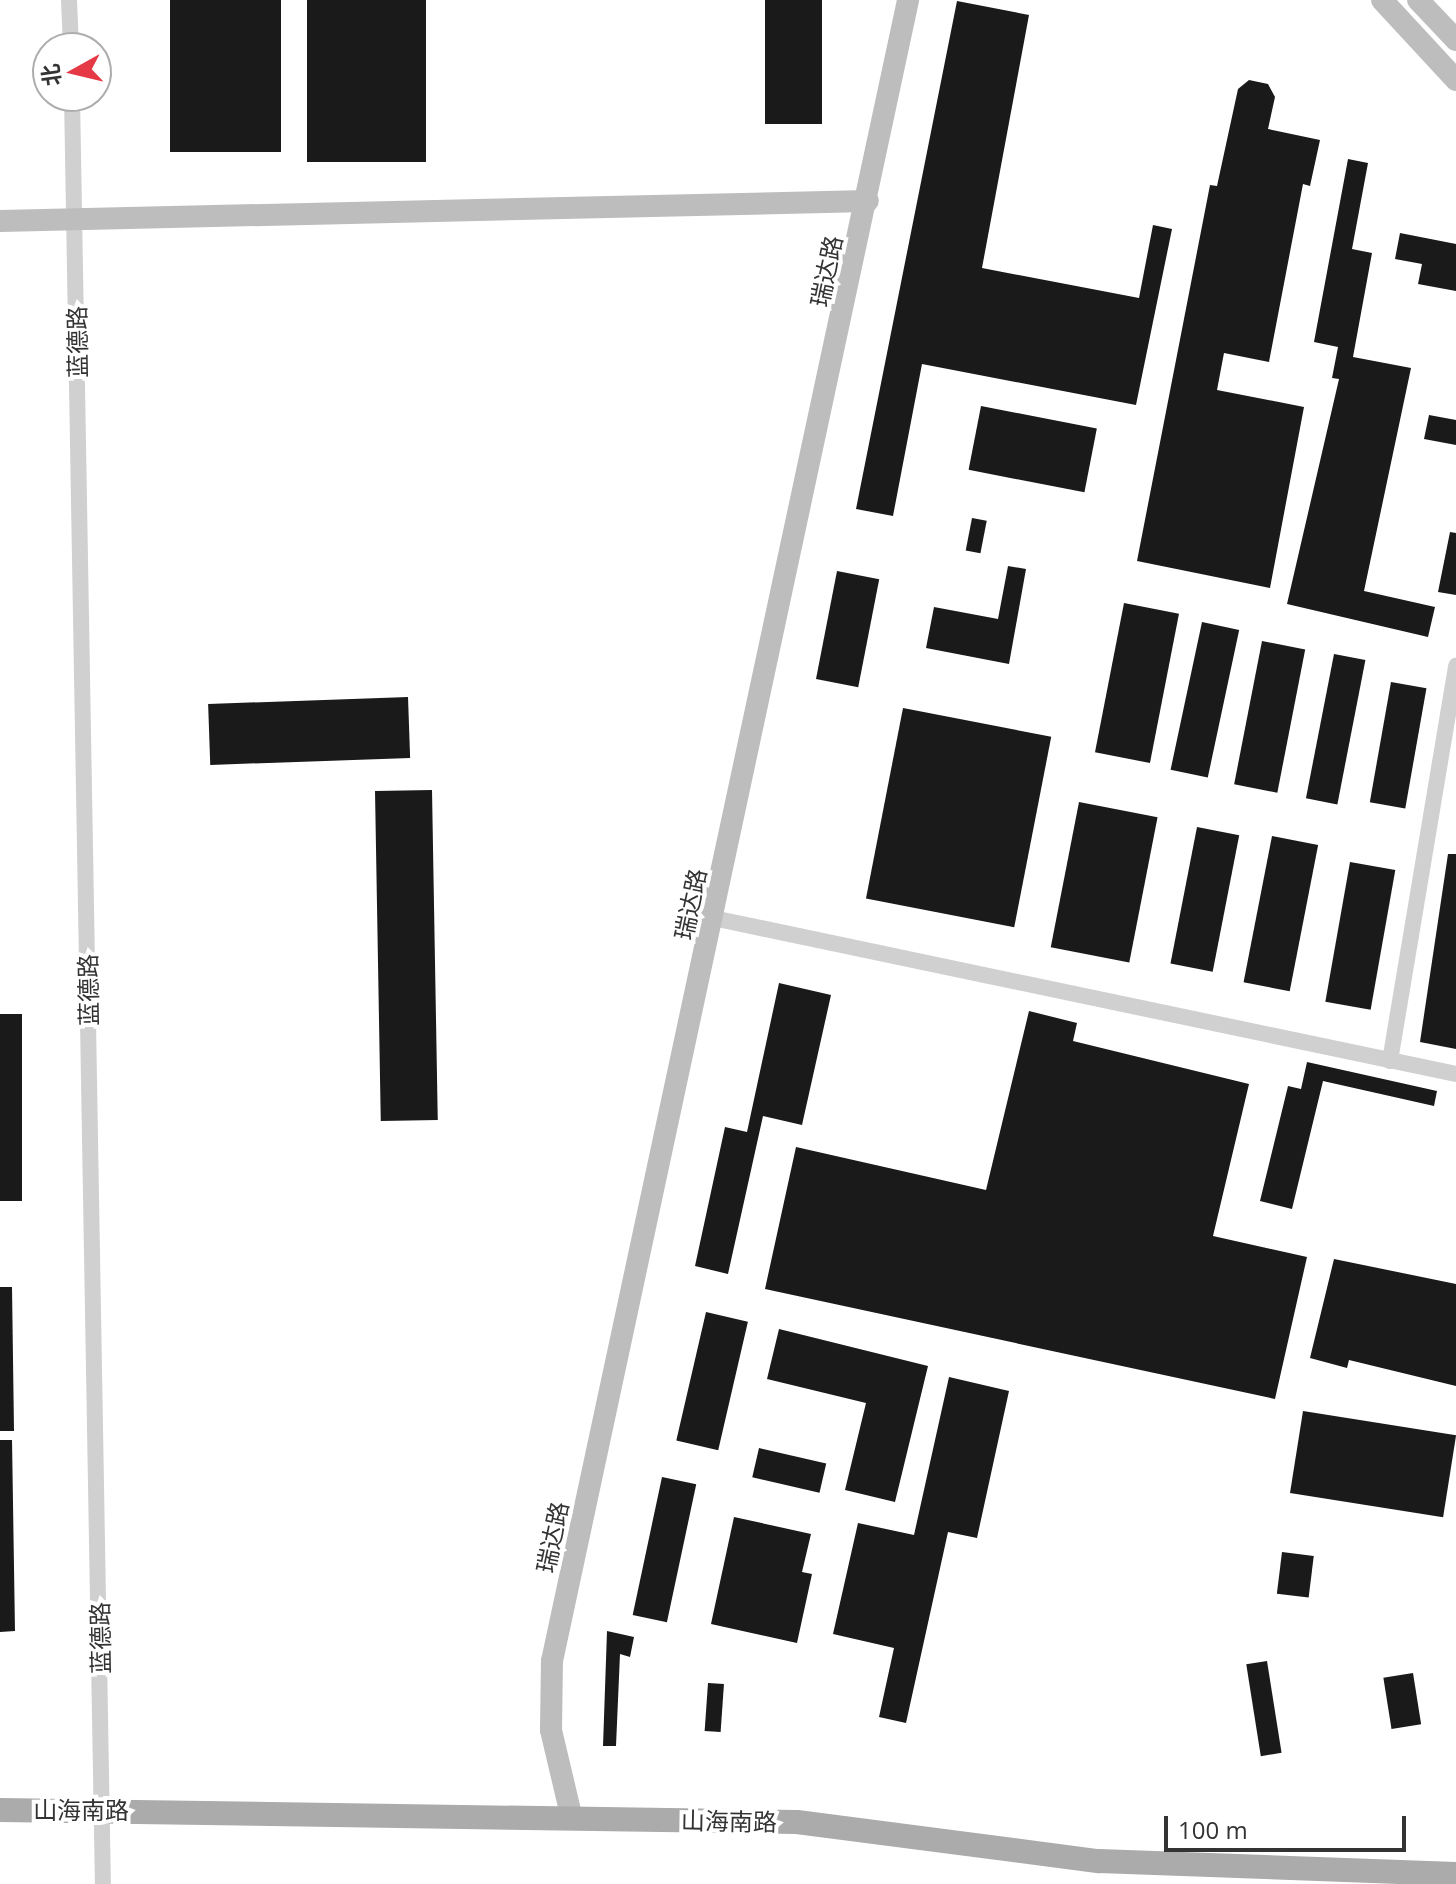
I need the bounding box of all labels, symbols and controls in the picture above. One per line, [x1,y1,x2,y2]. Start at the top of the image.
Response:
north arrow [32,32,112,112]
text: 北 [34,62,67,88]
street label: 瑞达路 [804,233,848,309]
street label: 蓝德路 [62,306,92,378]
street label: 瑞达路 [668,866,712,942]
street label: 蓝德路 [73,954,103,1026]
street label: 瑞达路 [530,1499,574,1575]
street label: 蓝德路 [85,1602,115,1674]
street label: 山海南路 [33,1796,129,1824]
scale bar [1168,1800,1410,1850]
street label: 山海南路 [681,1806,777,1836]
text: 100 m [1178,1813,1248,1846]

